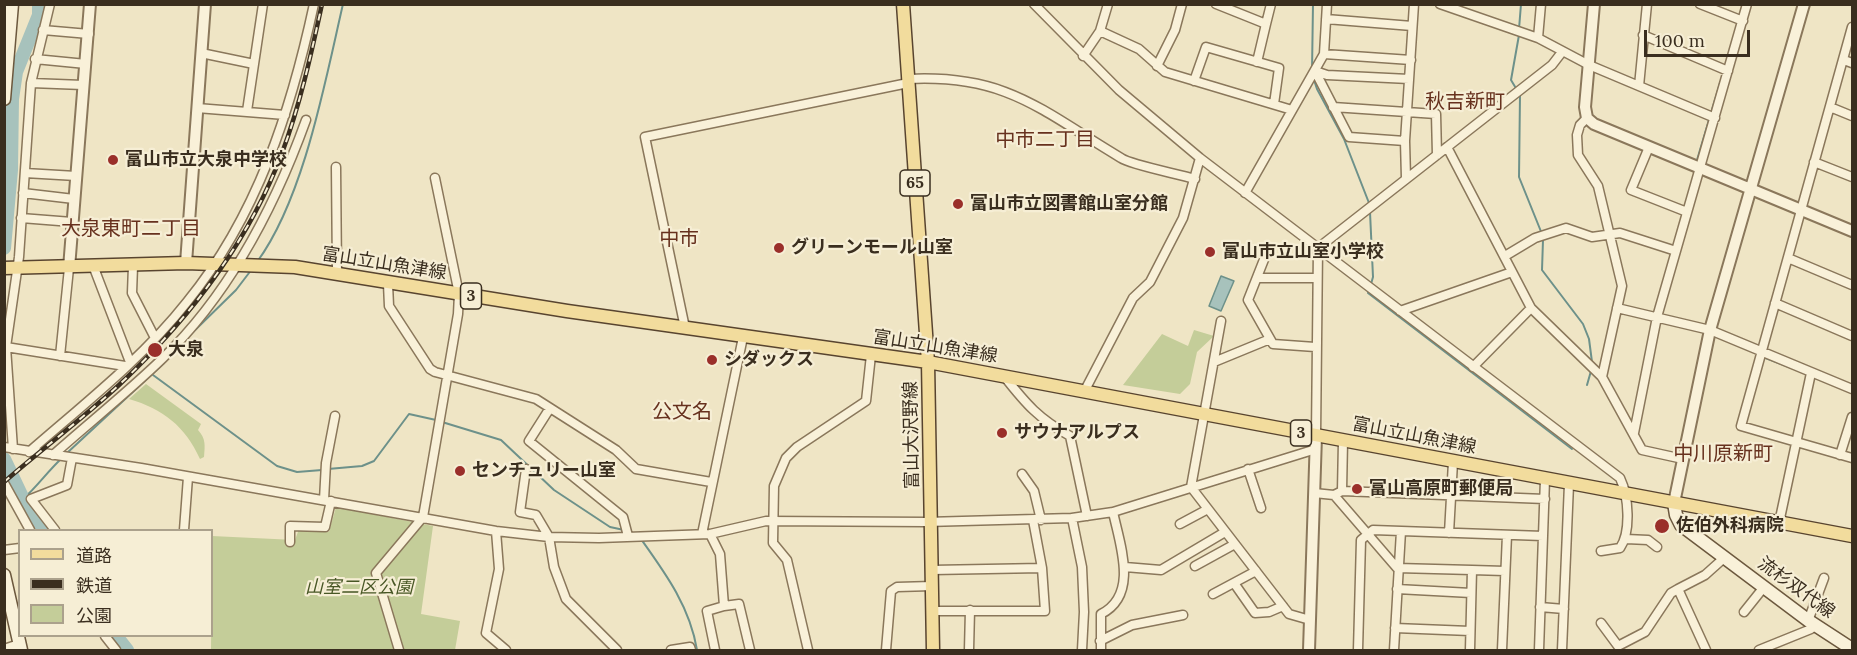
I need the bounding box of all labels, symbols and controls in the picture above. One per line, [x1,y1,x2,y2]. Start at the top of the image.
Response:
scale bar [1647,18,1754,56]
text: 100 m [1655,29,1705,52]
district label: 秋吉新町 [1425,90,1505,114]
district label: 中市二丁目 [995,128,1095,152]
place label: 富山市立大泉中学校 [125,149,287,171]
marker: 富山市立大泉中学校 [106,153,120,167]
road number: 65 [900,170,930,196]
place label: 富山市立図書館山室分館 [970,193,1168,215]
marker: 富山市立図書館山室分館 [951,197,965,211]
district label: 大泉東町二丁目 [61,217,201,241]
district label: 中市 [659,227,699,251]
place label: グリーンモール山室 [791,237,953,259]
marker: グリーンモール山室 [772,241,786,255]
place label: 富山市立山室小学校 [1222,241,1384,263]
street label: 富山立山魚津線 [320,243,448,285]
marker: 富山市立山室小学校 [1203,245,1217,259]
road number: 3 [460,283,482,309]
street label: 富山立山魚津線 [871,326,999,368]
place label: 大泉 [168,339,204,361]
marker: 大泉 [146,341,164,359]
place label: シダックス [724,349,814,371]
marker: シダックス [705,353,719,367]
street label: 富山大沢野線 [900,381,924,489]
district label: 公文名 [652,400,712,424]
street label: 富山立山魚津線 [1350,413,1478,459]
road number: 3 [1290,420,1312,446]
place label: サウナアルプス [1014,422,1140,444]
marker: サウナアルプス [995,426,1009,440]
district label: 中川原新町 [1673,442,1773,466]
place label: センチュリー山室 [472,460,616,482]
marker: センチュリー山室 [453,464,467,478]
place label: 富山高原町郵便局 [1369,478,1513,500]
marker: 富山高原町郵便局 [1350,482,1364,496]
place label: 佐伯外科病院 [1676,515,1784,537]
marker: 佐伯外科病院 [1653,517,1671,535]
legend [18,529,213,637]
text: 道路 [76,544,112,567]
street label: 流杉双代線 [1753,553,1839,623]
text: 鉄道 [76,574,112,597]
park label: 山室二区公園 [305,577,413,599]
text: 公園 [76,604,112,627]

